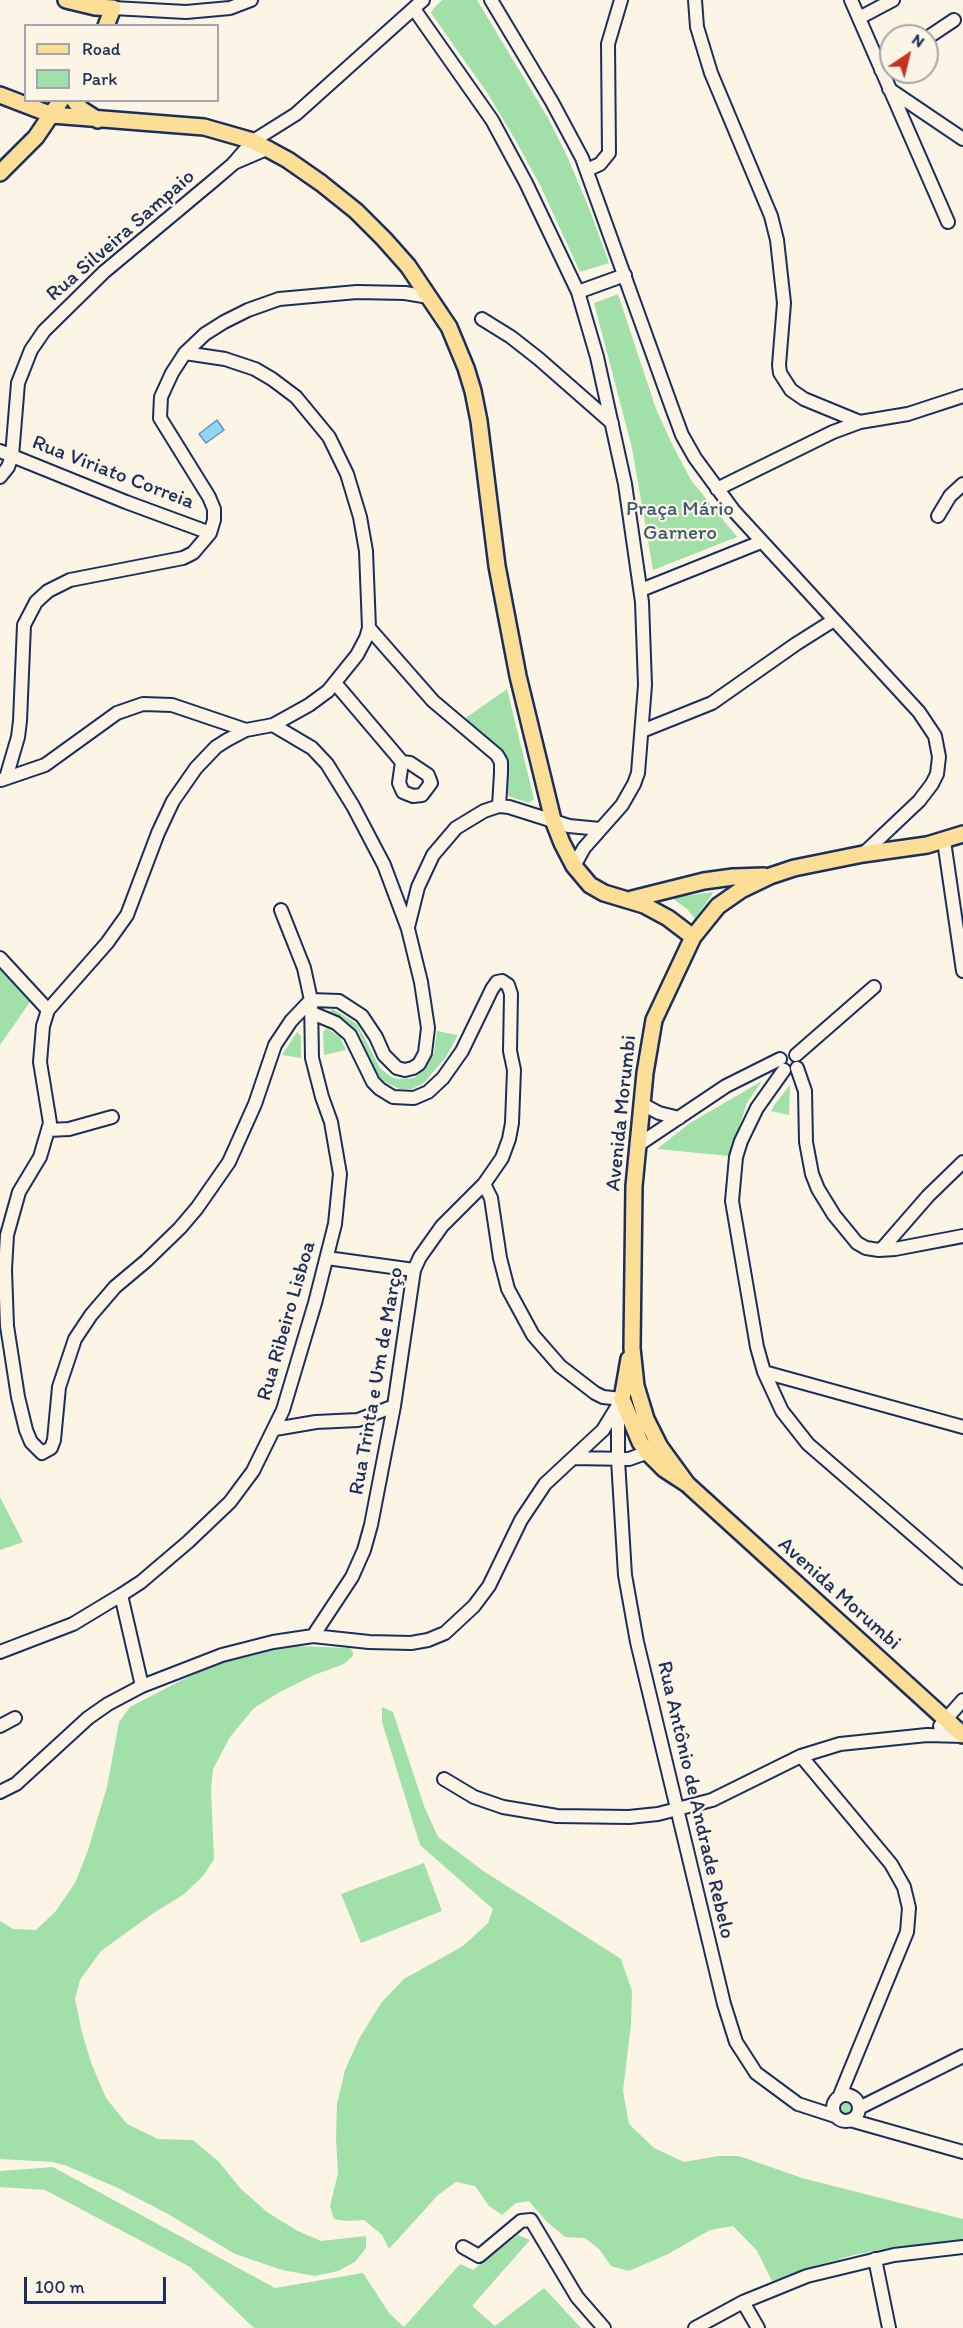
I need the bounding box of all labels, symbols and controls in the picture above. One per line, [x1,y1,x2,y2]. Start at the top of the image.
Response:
legend [24,24,219,102]
north arrow [879,24,939,84]
text: N [909,30,928,51]
text: Road [82,38,121,60]
text: Park [82,68,117,90]
street label: Rua Silveira Sampaio [42,165,200,307]
street label: Rua Viriato Correia [28,430,198,516]
park label: Praça Mário Garnero [626,497,734,547]
street label: Avenida Morumbi [601,1034,643,1192]
street label: Rua Ribeiro Lisboa [252,1238,322,1404]
street label: Rua Trinta e Um de Março [345,1265,409,1497]
street label: Avenida Morumbi [772,1532,906,1656]
street label: Rua Antônio de Andrade Rebelo [651,1659,739,1941]
scale bar [27,2265,170,2303]
text: 100 m [35,2276,85,2298]

